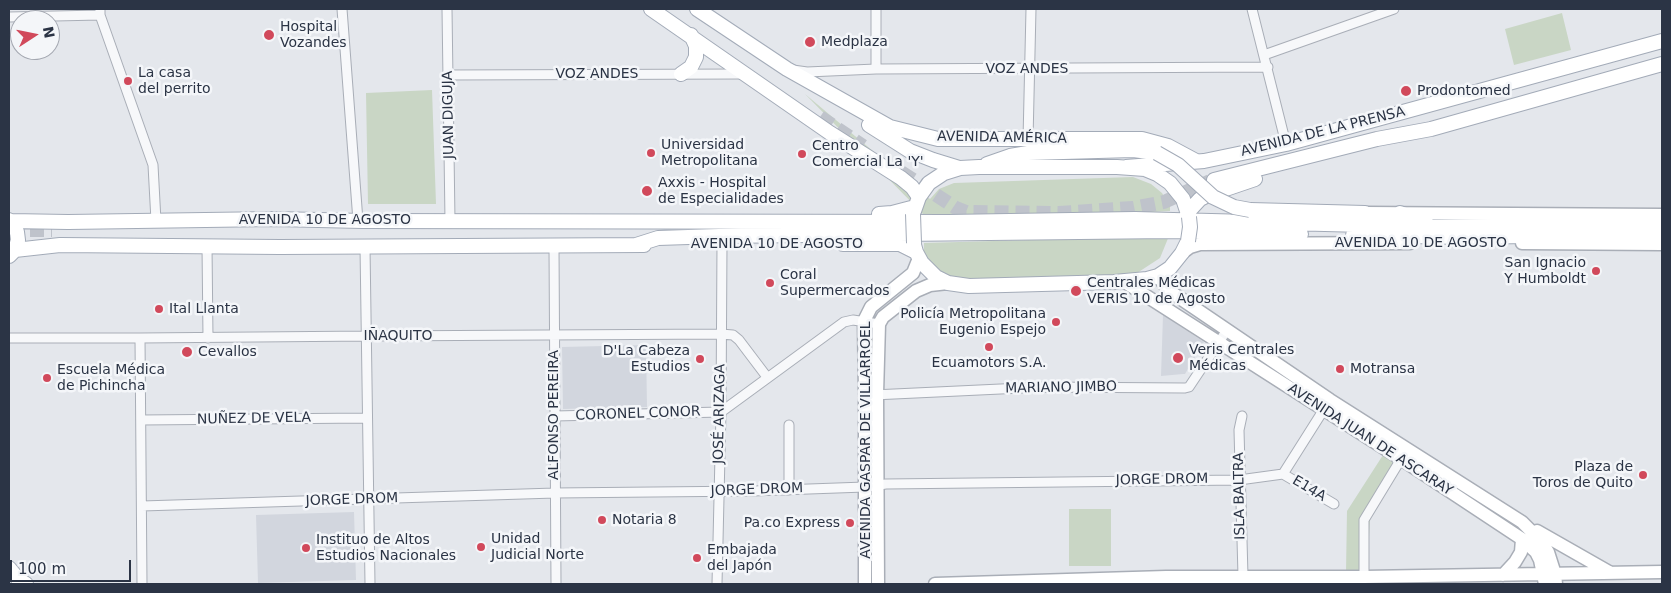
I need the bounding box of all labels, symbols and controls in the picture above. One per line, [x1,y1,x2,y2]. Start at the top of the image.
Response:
north arrow [10,10,60,60]
place label: Hospital Vozandes [280,19,347,52]
text: N [40,25,58,40]
marker: Hospital Vozandes [262,28,276,42]
place label: Medplaza [821,34,888,50]
marker: Medplaza [803,35,817,49]
street label: VOZ ANDES [986,61,1068,77]
place label: La casa del perrito [138,65,211,98]
street label: VOZ ANDES [556,66,638,82]
street label: JUAN DIGUJA [440,71,458,159]
marker: La casa del perrito [122,75,134,87]
place label: Prodontomed [1417,83,1511,99]
marker: Prodontomed [1399,84,1413,98]
street label: AVENIDA DE LA PRENSA [1239,103,1407,161]
street label: AVENIDA AMÉRICA [937,128,1067,148]
place label: Universidad Metropolitana [661,137,758,170]
place label: Centro Comercial La 'Y' [812,138,924,170]
marker: Universidad Metropolitana [645,147,657,159]
marker: Centro Comercial La 'Y' [796,148,808,160]
place label: Axxis - Hospital de Especialidades [658,175,784,208]
marker: Axxis - Hospital de Especialidades [640,184,654,198]
street label: AVENIDA 10 DE AGOSTO [239,212,411,228]
street label: AVENIDA 10 DE AGOSTO [1335,235,1507,251]
street label: AVENIDA 10 DE AGOSTO [691,236,863,252]
place label: San Ignacio Y Humboldt [1504,255,1586,288]
marker: San Ignacio Y Humboldt [1590,265,1602,277]
place label: Coral Supermercados [780,267,889,300]
place label: Centrales Médicas VERIS 10 de Agosto [1087,275,1225,308]
marker: Coral Supermercados [764,277,776,289]
marker: Centrales Médicas VERIS 10 de Agosto [1069,284,1083,298]
place label: Ital Llanta [169,301,239,317]
marker: Ital Llanta [153,303,165,315]
place label: Policía Metropolitana Eugenio Espejo [900,306,1046,338]
marker: Policía Metropolitana Eugenio Espejo [1050,316,1062,328]
street label: AVENIDA GASPAR DE VILLARROEL [858,321,874,559]
street label: IÑAQUITO [364,328,432,344]
marker: Ecuamotors S.A. [983,341,995,353]
place label: Veris Centrales Médicas [1189,342,1294,374]
place label: D'La Cabeza Estudios [603,343,690,376]
place label: Cevallos [198,344,257,360]
marker: Cevallos [180,345,194,359]
street label: ALFONSO PEREIRA [546,350,562,480]
marker: Veris Centrales Médicas [1171,351,1185,365]
marker: D'La Cabeza Estudios [694,353,706,365]
place label: Ecuamotors S.A. [932,355,1046,371]
place label: Motransa [1350,361,1415,377]
place label: Escuela Médica de Pichincha [57,362,165,394]
marker: Motransa [1334,363,1346,375]
street label: JOSÉ ARIZAGA [711,364,729,464]
marker: Escuela Médica de Pichincha [41,372,53,384]
street label: MARIANO JIMBO [1005,379,1117,397]
street label: AVENIDA JUAN DE ASCARAY [1284,380,1456,500]
street label: CORONEL CONOR [575,403,701,425]
street label: NUÑEZ DE VELA [197,410,311,428]
street label: ISLA BALTRA [1231,452,1249,540]
place label: Plaza de Toros de Quito [1533,459,1633,492]
marker: Plaza de Toros de Quito [1637,469,1649,481]
street label: JORGE DROM [1116,471,1208,489]
street label: E14A [1289,472,1329,506]
street label: JORGE DROM [710,480,804,500]
street label: JORGE DROM [305,490,399,510]
place label: Notaria 8 [612,512,677,528]
marker: Notaria 8 [596,514,608,526]
place label: Pa.co Express [744,515,840,531]
marker: Pa.co Express [844,517,856,529]
place label: Unidad Judicial Norte [491,531,584,564]
place label: Instituo de Altos Estudios Nacionales [316,532,456,564]
marker: Unidad Judicial Norte [475,541,487,553]
marker: Instituo de Altos Estudios Nacionales [300,542,312,554]
place label: Embajada del Japón [707,542,777,574]
scale bar [12,550,134,582]
marker: Embajada del Japón [691,552,703,564]
text: 100 m [18,560,66,578]

